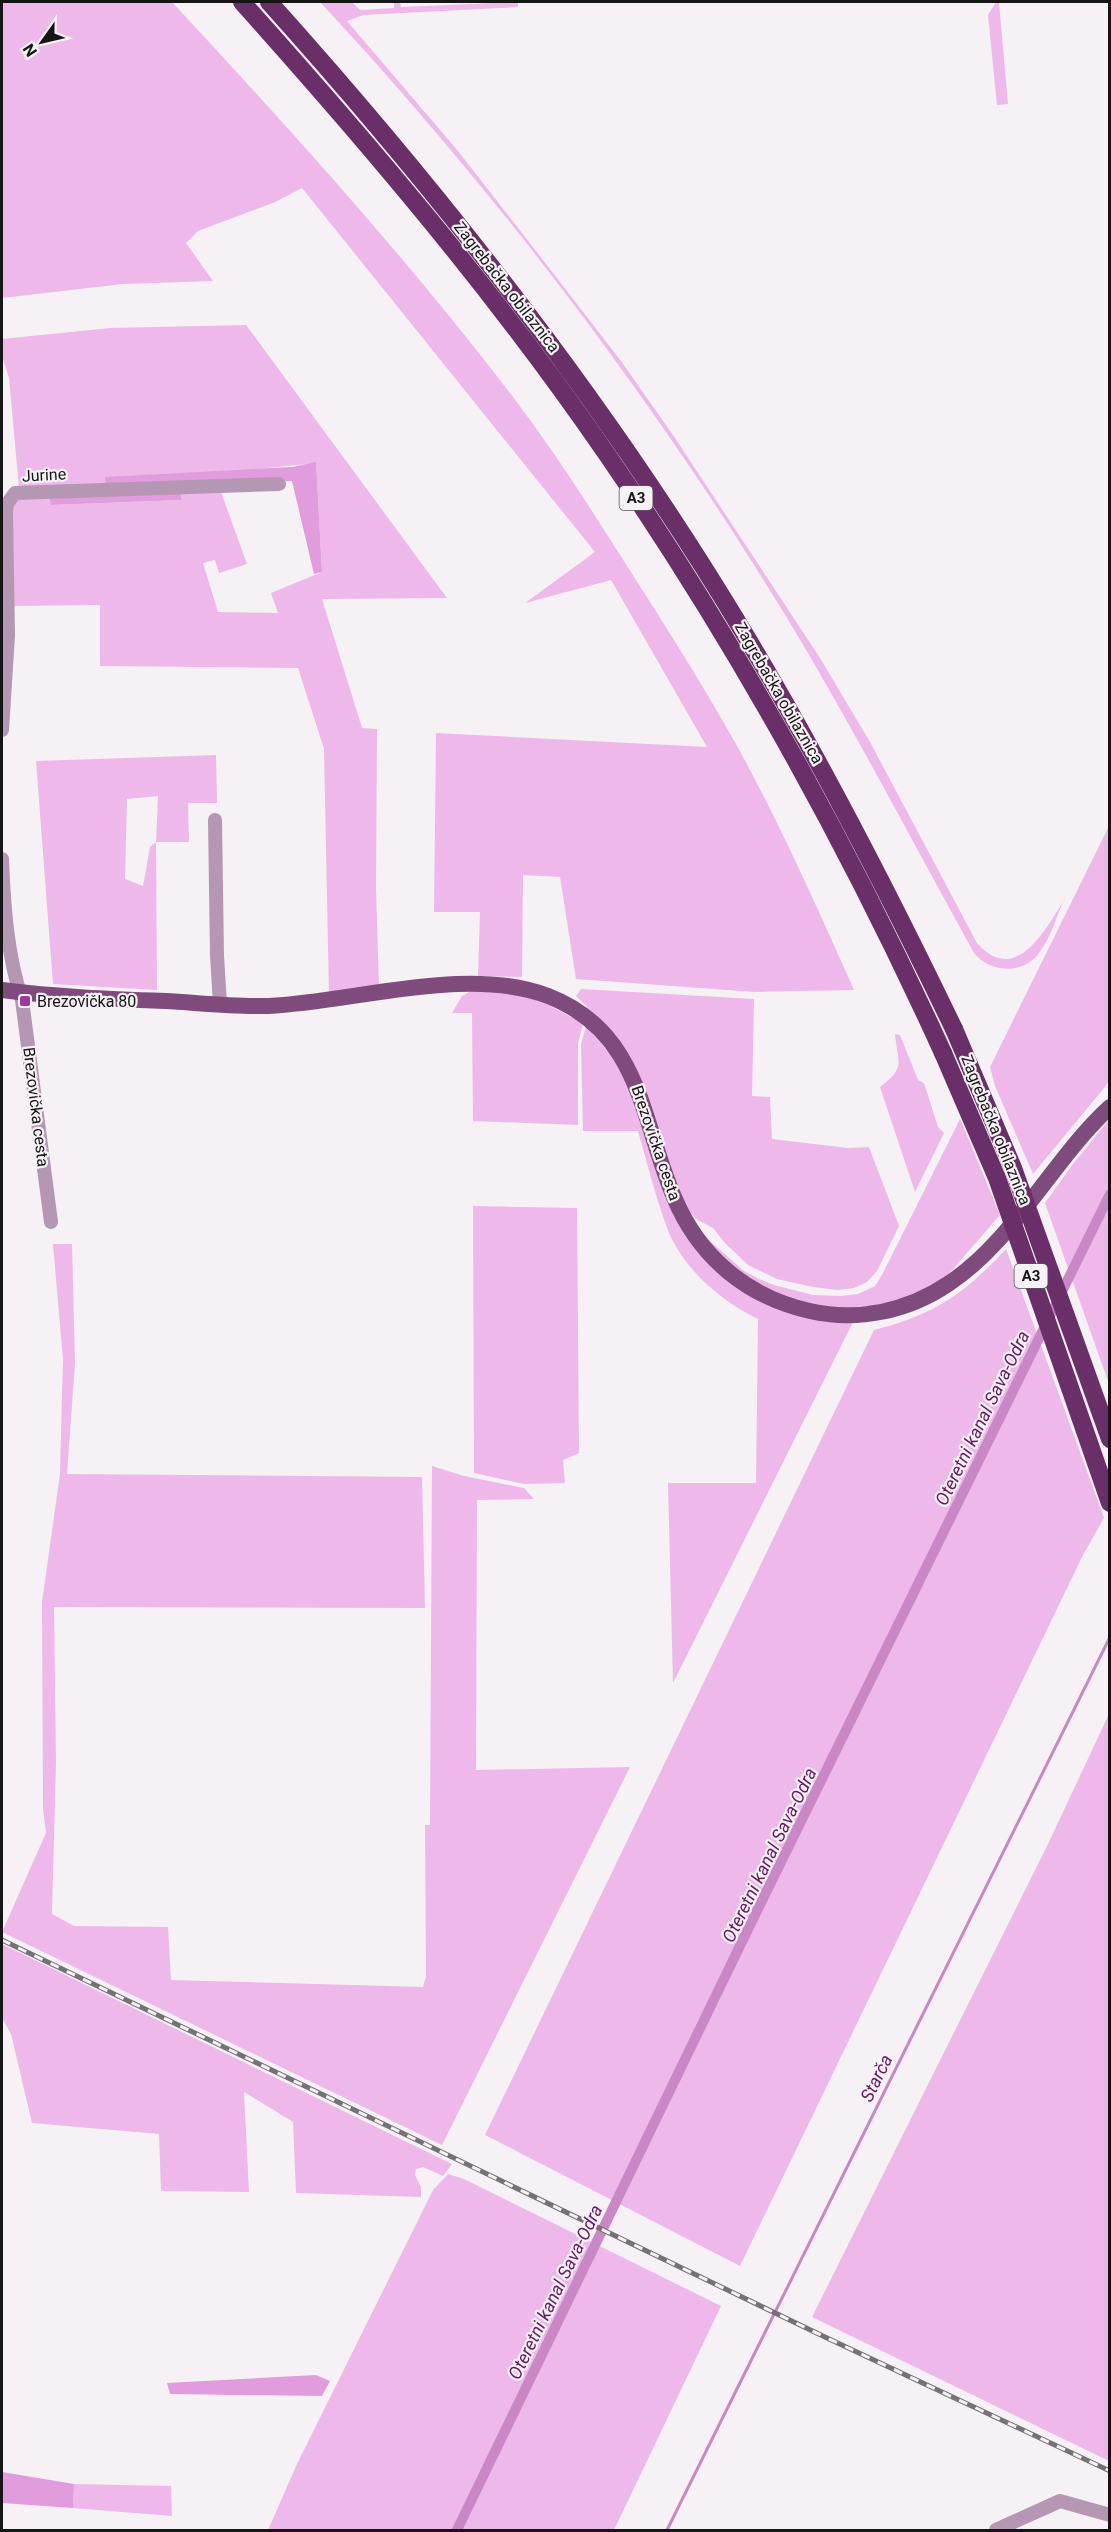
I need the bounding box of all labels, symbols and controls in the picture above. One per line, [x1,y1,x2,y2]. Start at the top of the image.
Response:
north arrow [12,12,72,72]
text: N [19,40,41,60]
street label: Zagrebačka obilaznica [450,218,564,356]
street label: Jurine [21,464,67,486]
road number: A3 [620,486,652,510]
street label: Zagrebačka obilaznica [731,619,827,767]
place label: Brezovička 80 [37,992,136,1011]
marker: Brezovička 80 [18,994,32,1008]
street label: Brezovička cesta [19,1046,53,1168]
street label: Zagrebačka obilaznica [957,1052,1035,1208]
street label: Brezovička cesta [627,1083,685,1203]
road number: A3 [1014,1264,1048,1288]
water label: Oteretni kanal Sava-Odra [931,1327,1033,1509]
water label: Oteretni kanal Sava-Odra [718,1764,820,1946]
water label: Starča [856,2051,896,2105]
water label: Oteretni kanal Sava-Odra [504,2201,606,2383]

